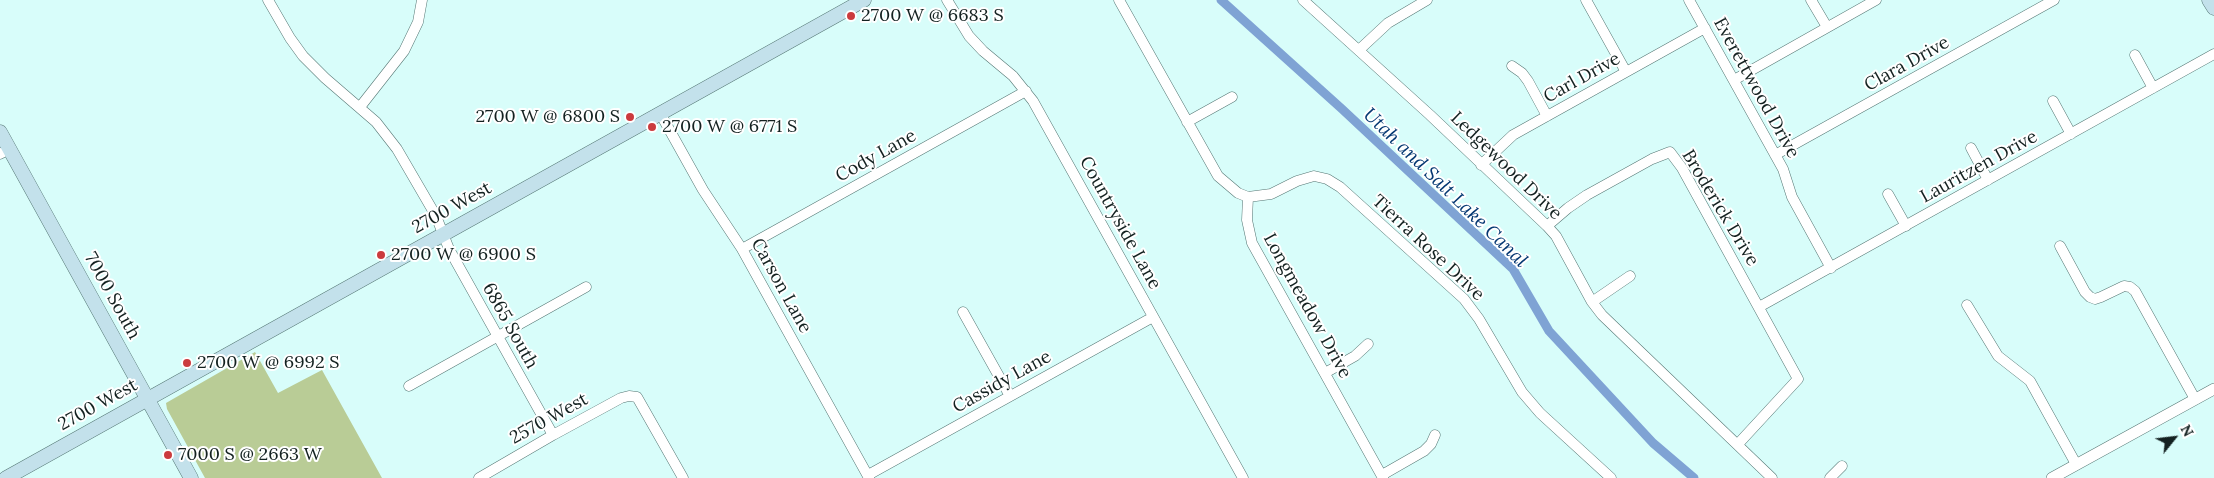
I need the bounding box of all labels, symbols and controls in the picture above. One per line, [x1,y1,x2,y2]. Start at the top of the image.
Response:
place label: 2700 W @ 6683 S [861,5,1004,27]
marker: 2700 W @ 6683 S [845,10,857,22]
street label: Everettwood Drive [1708,14,1804,162]
street label: Clara Drive [1861,32,1953,96]
street label: Carl Drive [1540,48,1624,108]
water label: Utah and Salt Lake Canal [1358,104,1532,272]
place label: 2700 W @ 6800 S [475,106,620,128]
street label: Ledgewood Drive [1446,107,1566,225]
marker: 2700 W @ 6800 S [624,111,636,123]
place label: 2700 W @ 6771 S [662,116,797,138]
marker: 2700 W @ 6771 S [646,121,658,133]
street label: Cody Lane [832,125,920,187]
street label: Lauritzen Drive [1917,126,2041,208]
street label: Broderick Drive [1677,146,1763,270]
street label: Countryside Lane [1075,153,1165,293]
street label: 2700 West [409,177,495,239]
street label: Tierra Rose Drive [1367,191,1489,305]
street label: Longmeadow Drive [1258,230,1356,382]
street label: Carson Lane [746,235,816,337]
place label: 2700 W @ 6900 S [391,244,536,266]
street label: 7000 South [79,249,145,343]
marker: 2700 W @ 6900 S [375,249,387,261]
street label: 6865 South [478,279,542,373]
street label: Cassidy Lane [949,346,1055,418]
place label: 2700 W @ 6992 S [197,352,340,374]
marker: 2700 W @ 6992 S [181,357,193,369]
street label: 2700 West [55,374,141,436]
street label: 2570 West [506,389,592,449]
north arrow [2149,413,2199,463]
text: N [2177,422,2198,440]
place label: 7000 S @ 2663 W [178,444,322,466]
marker: 7000 S @ 2663 W [162,449,174,461]

